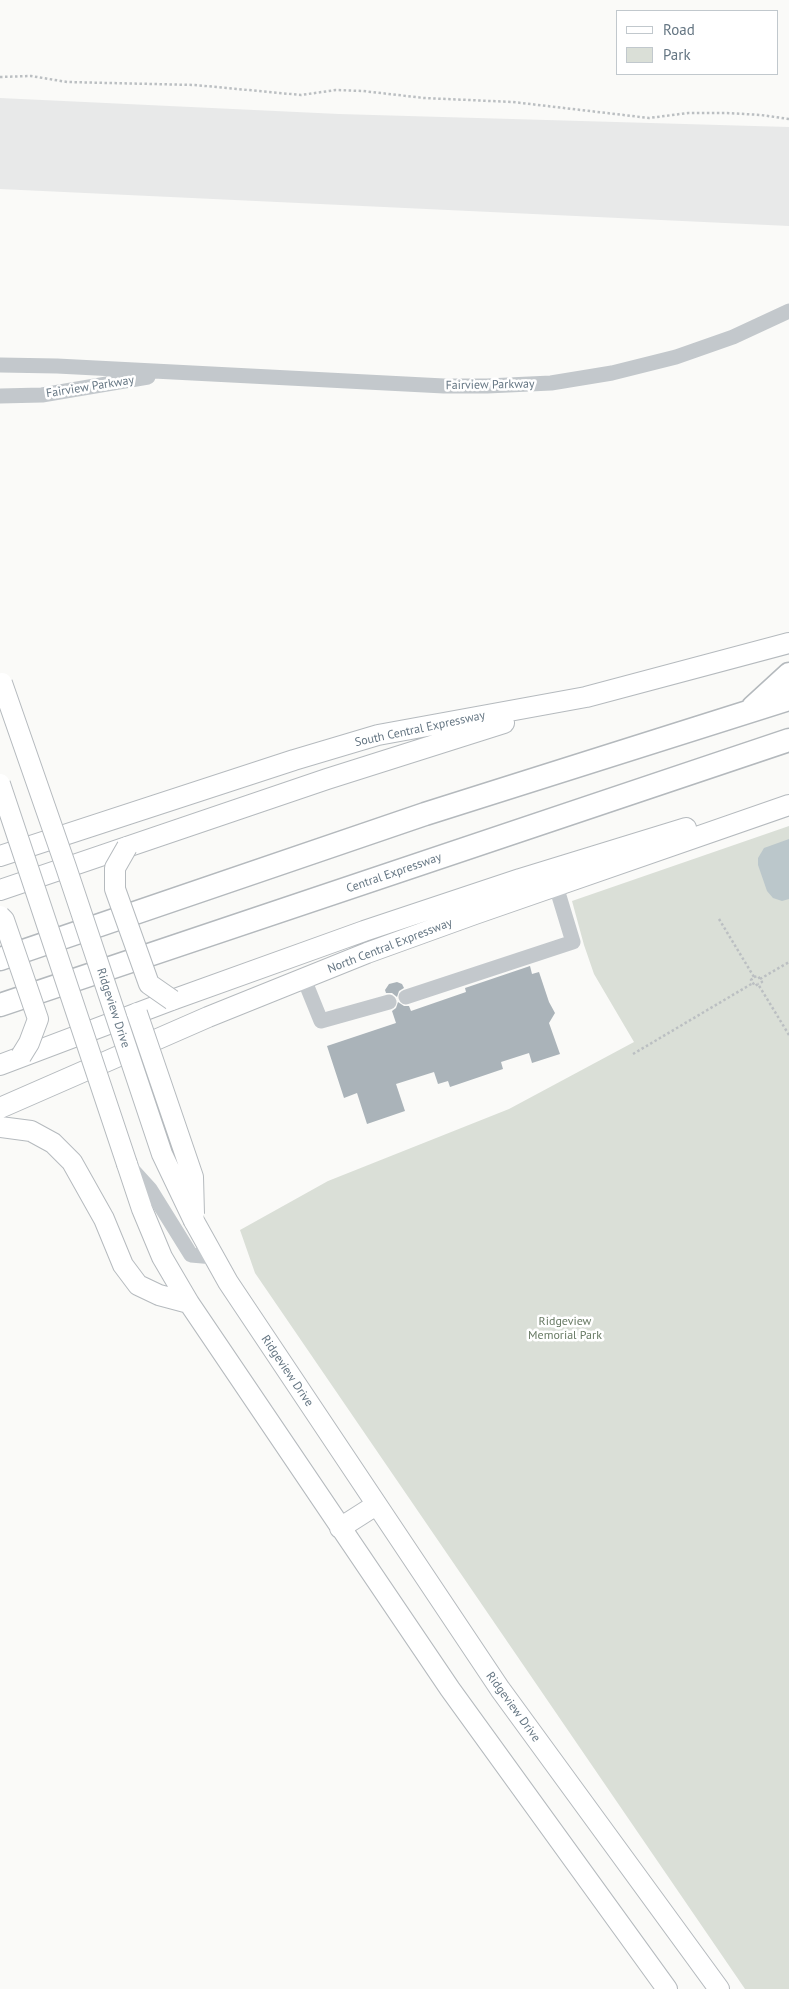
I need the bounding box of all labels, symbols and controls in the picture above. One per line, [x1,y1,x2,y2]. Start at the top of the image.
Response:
legend [616,10,779,75]
text: Road [663,20,695,39]
text: Park [663,45,691,64]
street label: Fairview Parkway [45,373,135,401]
street label: Fairview Parkway [445,377,535,393]
street label: South Central Expressway [354,708,486,750]
street label: Central Expressway [345,850,443,896]
street label: North Central Expressway [326,916,454,976]
street label: Ridgeview Drive [93,966,133,1050]
park label: Ridgeview Memorial Park [528,1315,602,1343]
street label: Ridgeview Drive [258,1333,316,1409]
street label: Ridgeview Drive [483,1669,543,1745]

